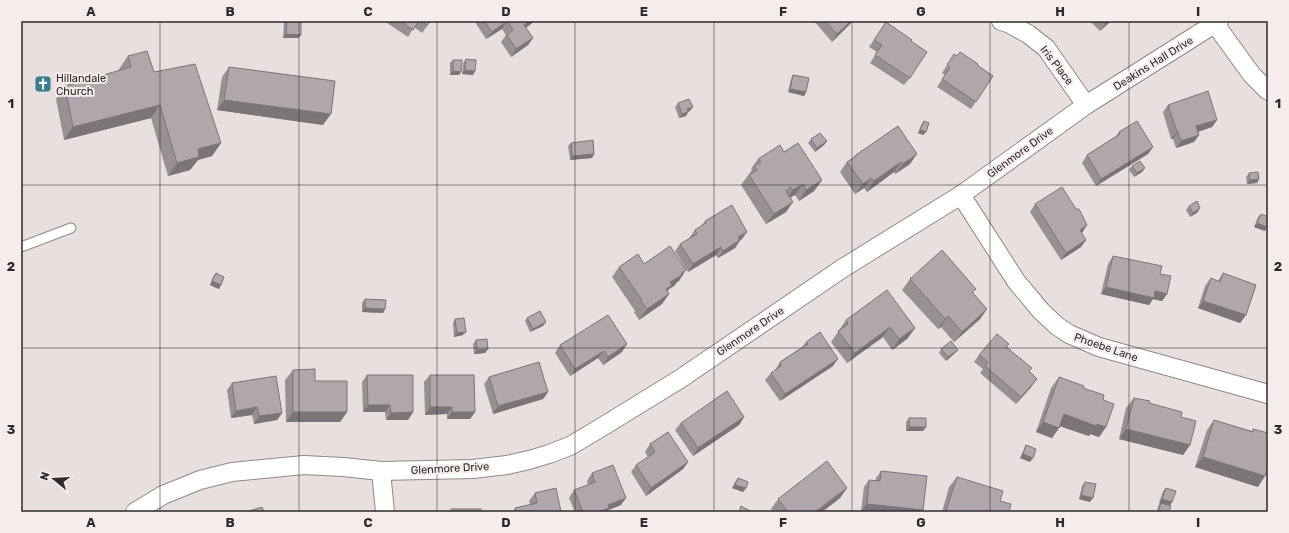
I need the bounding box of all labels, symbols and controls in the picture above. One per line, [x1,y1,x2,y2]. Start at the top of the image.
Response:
text: A [86,4,96,19]
text: B [225,4,235,19]
text: C [363,4,373,19]
text: D [501,4,511,19]
text: E [640,4,648,19]
text: F [779,4,787,19]
text: G [916,4,926,19]
text: H [1055,4,1065,19]
text: I [1196,4,1200,19]
street label: Deakins Hall Drive [1111,34,1196,93]
street label: Iris Place [1037,43,1076,88]
place label: Hillandale Church [56,72,106,98]
church icon: Hillandale Church [33,74,53,94]
text: 1 [8,96,14,111]
text: 1 [1275,96,1281,111]
street label: Glenmore Drive [985,124,1056,181]
text: 2 [7,259,15,274]
text: 2 [1274,259,1282,274]
street label: Glenmore Drive [714,304,786,359]
street label: Phoebe Lane [1072,330,1140,364]
text: 3 [7,422,16,437]
text: 3 [1274,422,1283,437]
north arrow [34,459,74,499]
street label: Glenmore Drive [410,460,490,477]
text: N [38,470,52,482]
text: A [86,515,96,530]
text: B [225,515,235,530]
text: C [363,515,373,530]
text: D [501,515,511,530]
text: E [640,515,648,530]
text: F [779,515,787,530]
text: G [916,515,926,530]
text: H [1055,515,1065,530]
text: I [1196,515,1200,530]

